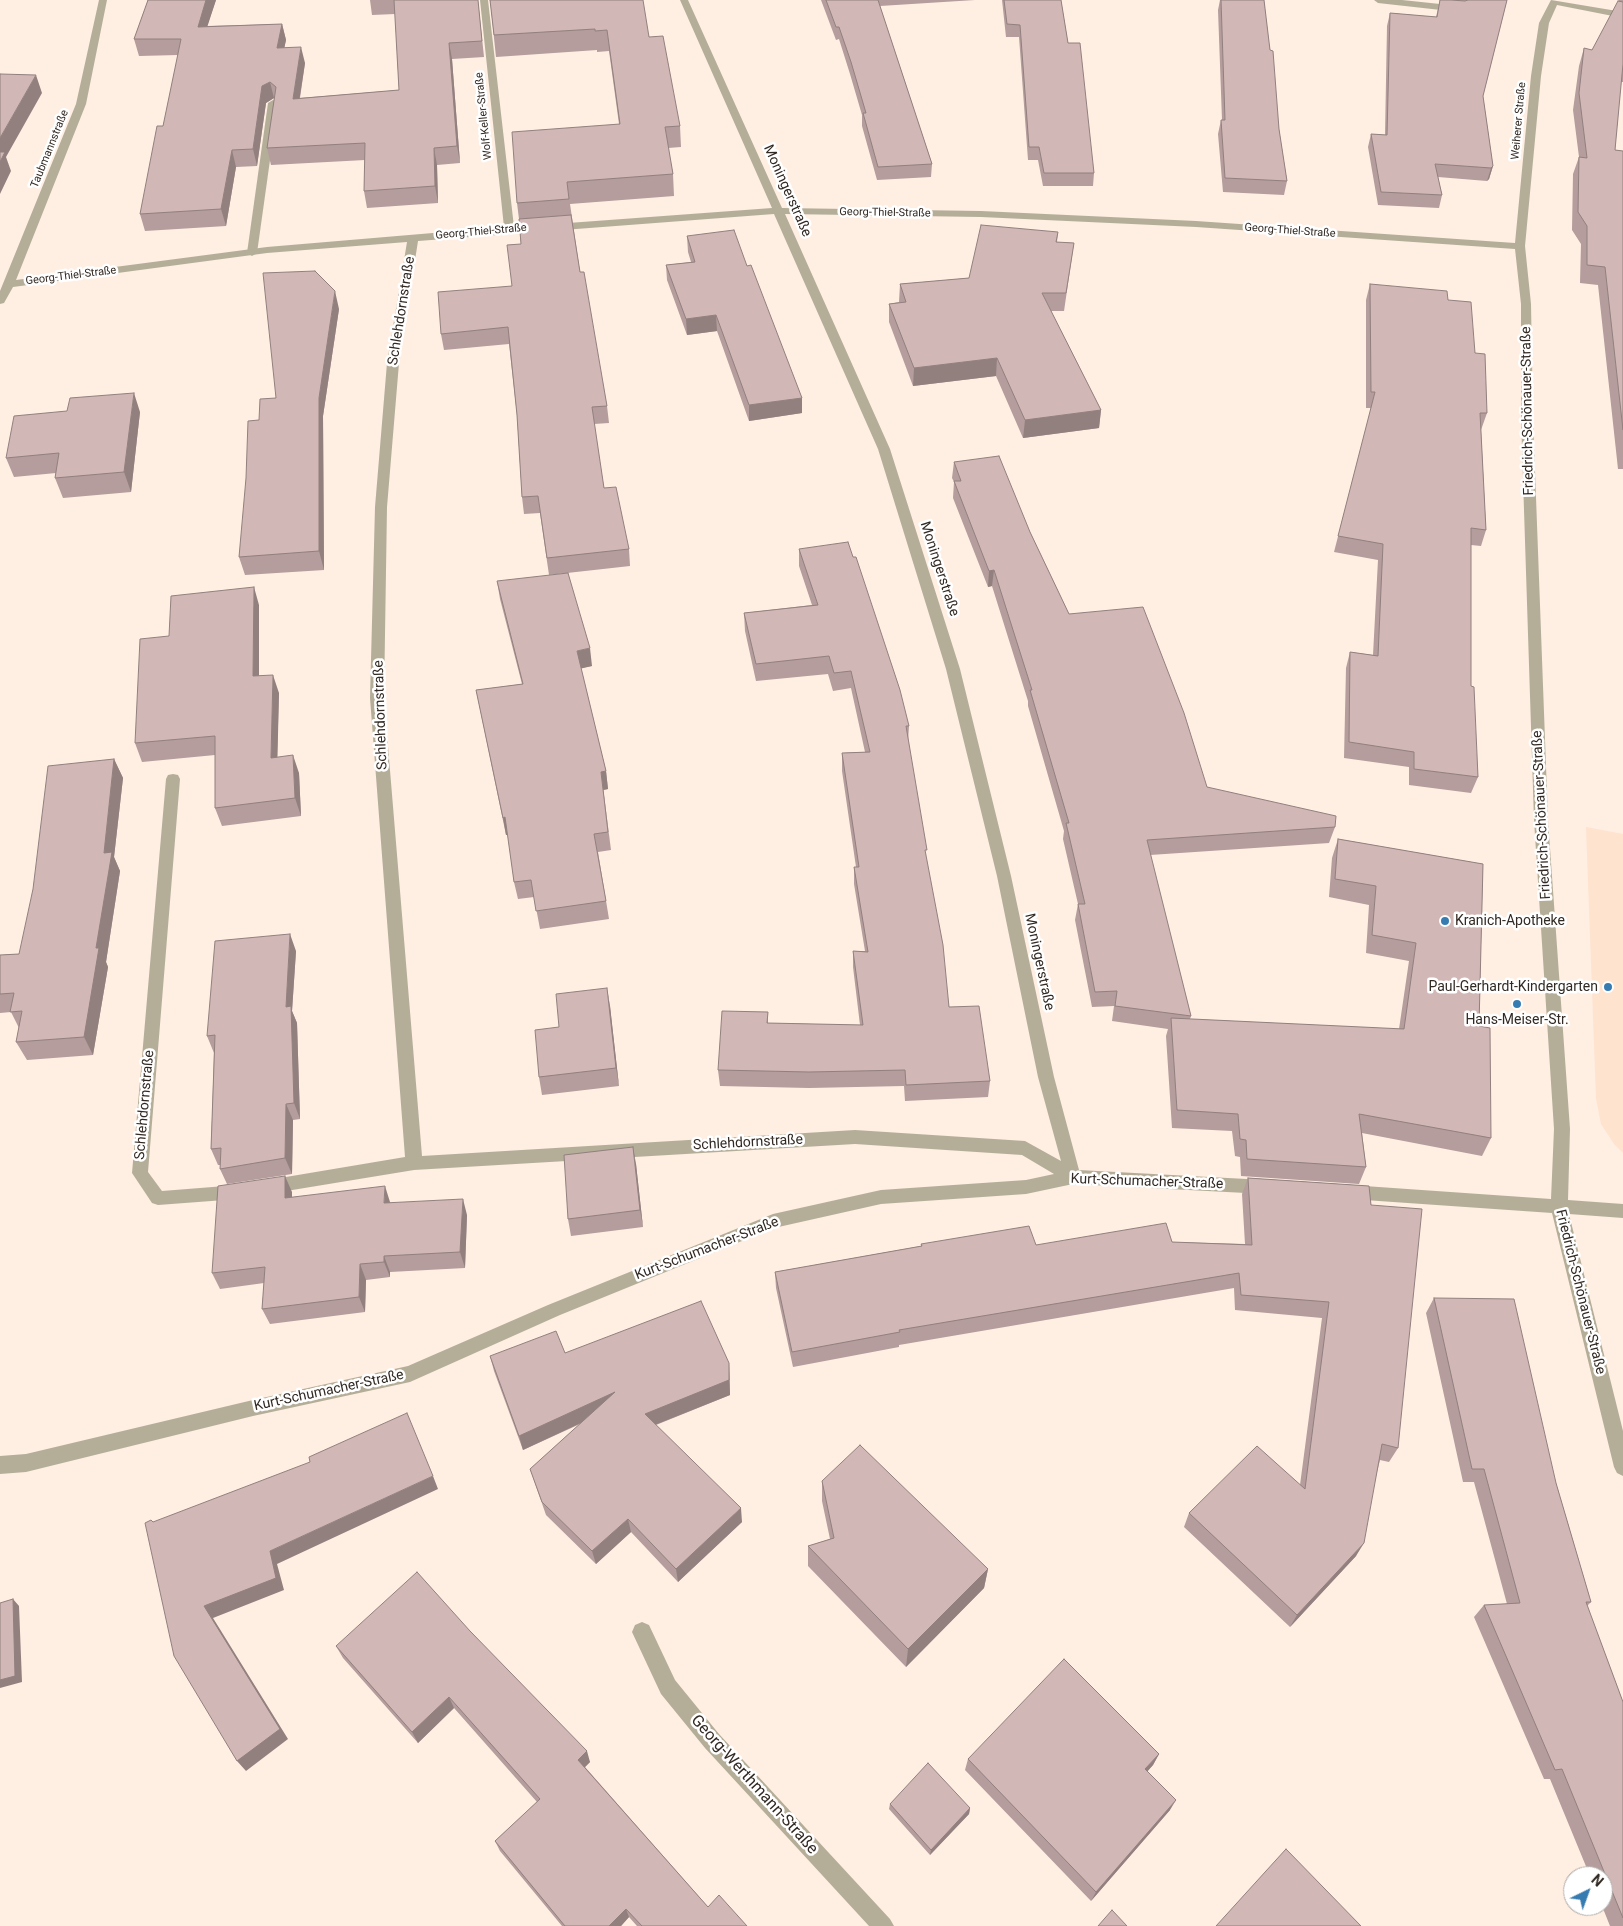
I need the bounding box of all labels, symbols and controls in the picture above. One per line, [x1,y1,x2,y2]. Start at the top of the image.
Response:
street label: Wolf-Keller-Straße [473,72,495,160]
street label: Weiherer Straße [1509,82,1529,160]
street label: Taubmannstraße [28,108,72,190]
street label: Moningerstraße [759,142,815,240]
street label: Georg-Thiel-Straße [839,206,931,220]
street label: Georg-Thiel-Straße [435,221,527,243]
street label: Georg-Thiel-Straße [1244,221,1336,241]
street label: Schlehdornstraße [385,255,419,367]
street label: Georg-Thiel-Straße [25,264,117,288]
street label: Friedrich-Schönauer-Straße [1518,326,1538,496]
street label: Moningerstraße [916,519,962,619]
street label: Schlehdornstraße [371,660,391,770]
street label: Friedrich-Schönauer-Straße [1529,730,1555,900]
street label: Moningerstraße [1021,912,1057,1012]
place label: Kranich-Apotheke [1455,913,1565,929]
marker: Kranich-Apotheke [1439,915,1451,927]
place label: Paul-Gerhardt-Kindergarten [1428,979,1598,995]
marker: Paul-Gerhardt-Kindergarten [1602,981,1614,993]
marker: Hans-Meiser-Str. [1511,998,1523,1010]
place label: Hans-Meiser-Str. [1465,1012,1569,1028]
street label: Schlehdornstraße [132,1050,158,1160]
street label: Schlehdornstraße [693,1132,803,1154]
street label: Kurt-Schumacher-Straße [1070,1171,1224,1193]
street label: Friedrich-Schönauer-Straße [1551,1208,1609,1376]
street label: Kurt-Schumacher-Straße [633,1214,781,1284]
street label: Kurt-Schumacher-Straße [253,1367,405,1415]
street label: Georg-Werthmann-Straße [686,1711,822,1859]
north arrow [1563,1866,1613,1916]
text: N [1588,1871,1606,1890]

